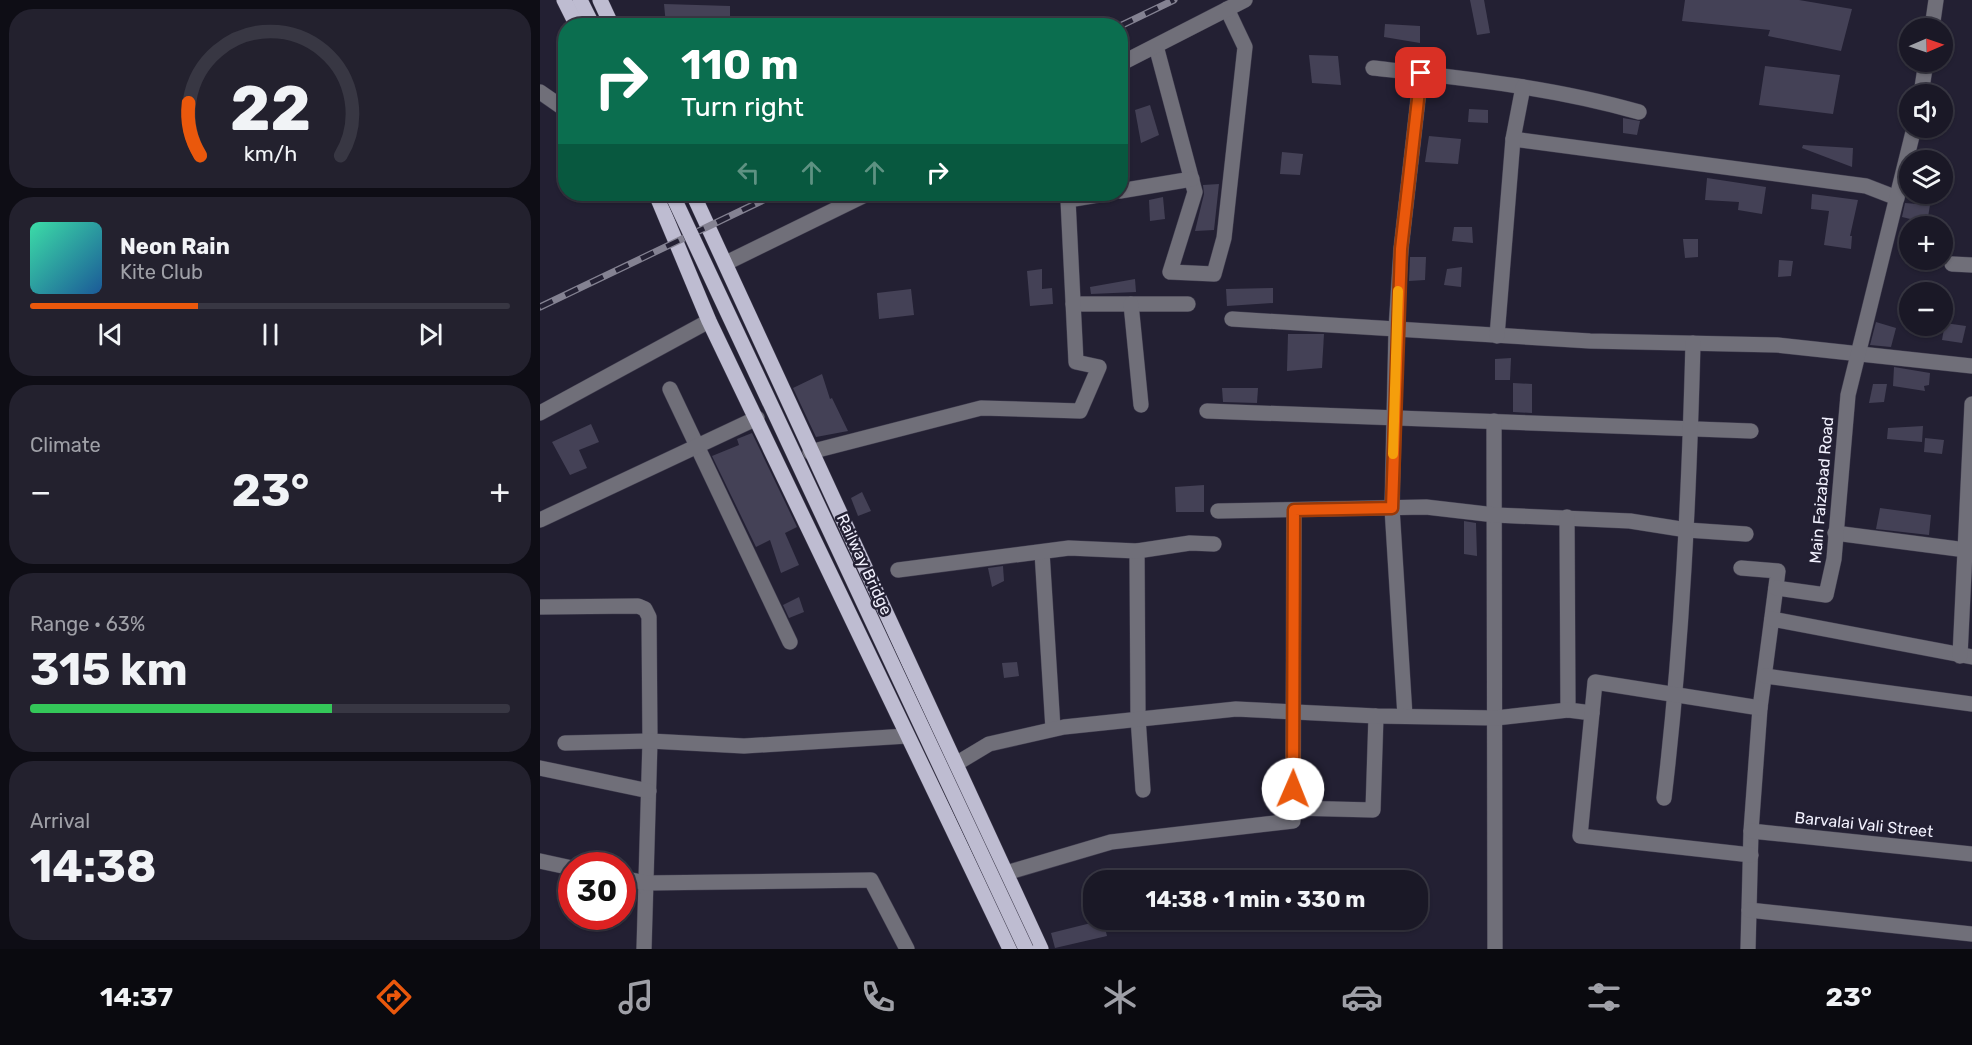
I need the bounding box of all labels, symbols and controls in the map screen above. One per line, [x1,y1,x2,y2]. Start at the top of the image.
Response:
north arrow [1899,18,1953,72]
map controls [1899,18,1953,336]
text: 110 m [681,40,799,90]
icon: right [582,42,660,120]
pin [1395,47,1446,98]
icon: arrive [1404,56,1437,89]
text: 22 [229,72,311,146]
button: sound [1899,84,1953,138]
text: Turn right [681,91,804,123]
text: km/h [243,141,297,166]
button: layers [1899,150,1953,204]
icon: left [732,156,765,189]
icon: ahead [795,156,828,189]
icon: ahead [858,156,891,189]
icon: right [921,156,954,189]
button: + [1899,216,1953,270]
text: Neon Rain [120,233,230,260]
text: Kite Club [120,260,203,284]
button: − [1899,282,1953,336]
icon: previous [94,318,127,351]
icon: pause [254,318,287,351]
icon: next [414,318,447,351]
street label: Main Faizabad Road [1806,416,1837,564]
text: Climate [30,433,101,457]
text: 23° [232,464,309,517]
text: − [30,472,51,511]
text: + [489,472,510,511]
street label: Railway Bridge [833,511,896,618]
text: Range · 63% [30,612,145,636]
text: 315 km [30,643,188,696]
position arrow [1261,757,1325,821]
street label: Barvalai Vali Street [1794,808,1934,841]
text: Arrival [30,809,90,833]
text: 14:38 [30,840,156,893]
speed limit sign: 30 [558,852,636,930]
text: 14:38 · 1 min · 330 m [1145,886,1366,913]
icon: directions [373,976,415,1018]
icon: music [615,976,657,1018]
icon: phone [857,976,899,1018]
icon: climate [1099,976,1141,1018]
icon: car [1341,976,1383,1018]
icon: filters [1583,976,1625,1018]
text: 14:37 [100,981,173,1013]
text: 23° [1825,981,1872,1013]

